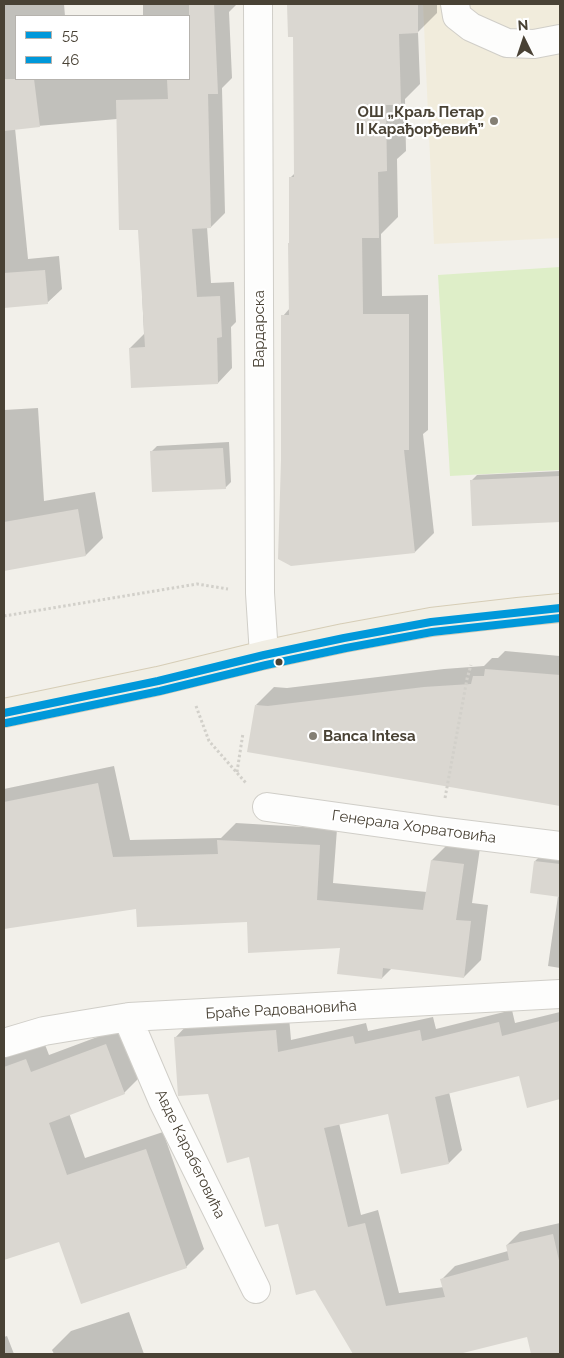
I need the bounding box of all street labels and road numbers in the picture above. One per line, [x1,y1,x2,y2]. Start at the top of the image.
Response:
street label: Вардарска [250,290,268,368]
street label: Генерала Хорватовића [331,807,497,847]
street label: Браће Радовановића [205,997,357,1023]
street label: Авде Карабеговића [151,1087,229,1221]

